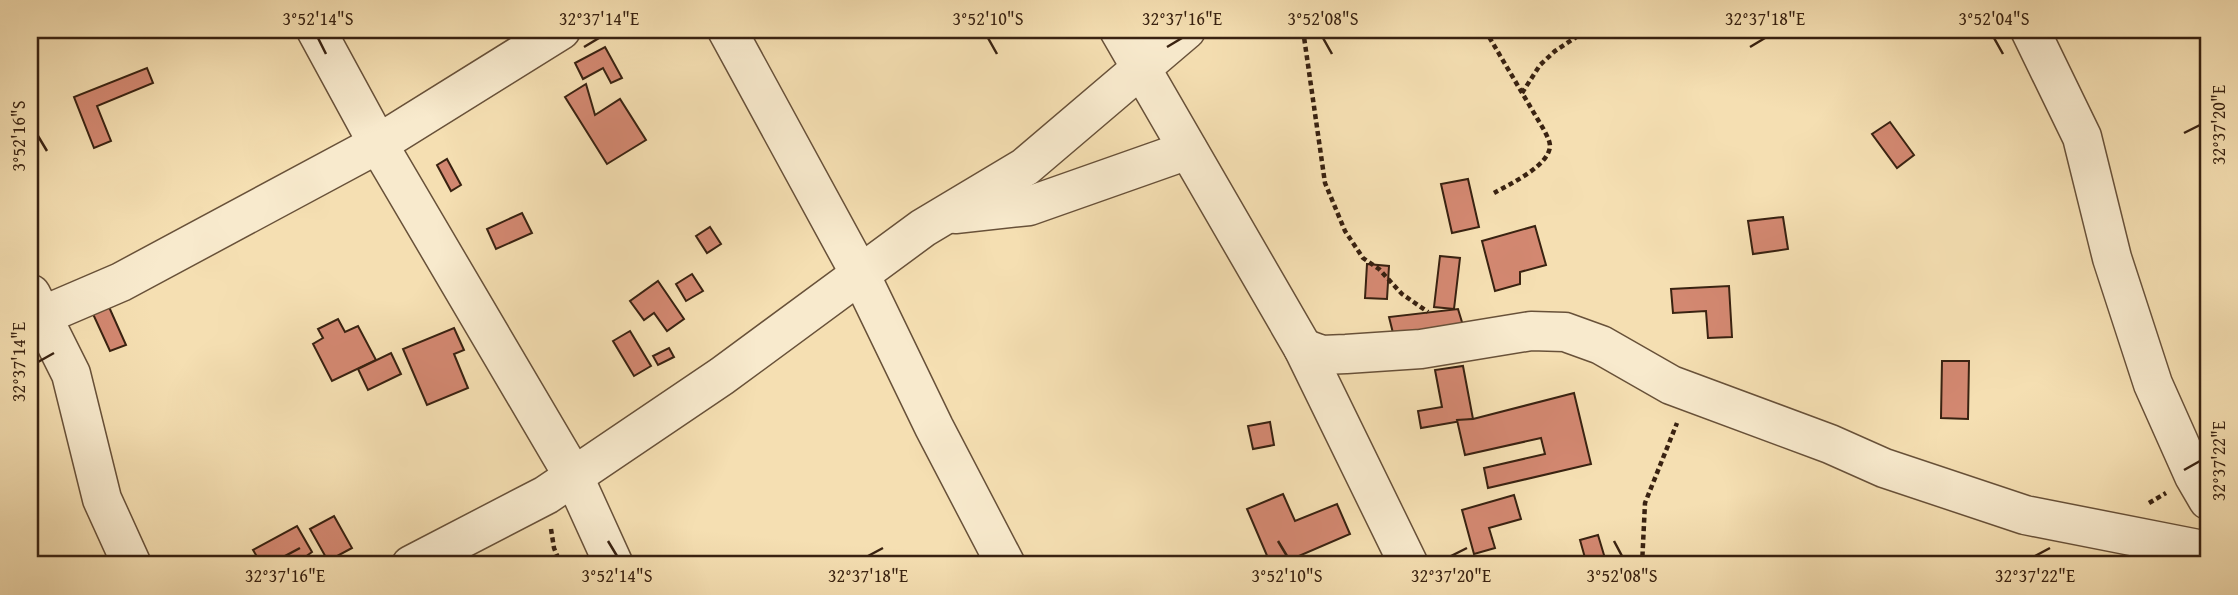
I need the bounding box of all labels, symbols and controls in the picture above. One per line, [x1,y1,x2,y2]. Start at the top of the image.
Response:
text: 3°52'14"S [282,5,354,32]
text: 32°37'14"E [559,5,639,32]
text: 3°52'10"S [952,5,1024,32]
text: 32°37'16"E [1142,5,1222,32]
text: 3°52'08"S [1287,5,1359,32]
text: 32°37'18"E [1725,5,1805,32]
text: 3°52'04"S [1958,5,2030,32]
text: 32°37'20"E [2205,85,2232,165]
text: 3°52'16"S [5,100,32,172]
text: 32°37'14"E [5,322,32,402]
text: 32°37'22"E [2205,421,2232,501]
text: 32°37'16"E [245,562,325,589]
text: 3°52'14"S [581,562,653,589]
text: 32°37'18"E [828,562,908,589]
text: 3°52'10"S [1251,562,1323,589]
text: 32°37'20"E [1411,562,1491,589]
text: 3°52'08"S [1586,562,1658,589]
text: 32°37'22"E [1995,562,2075,589]

